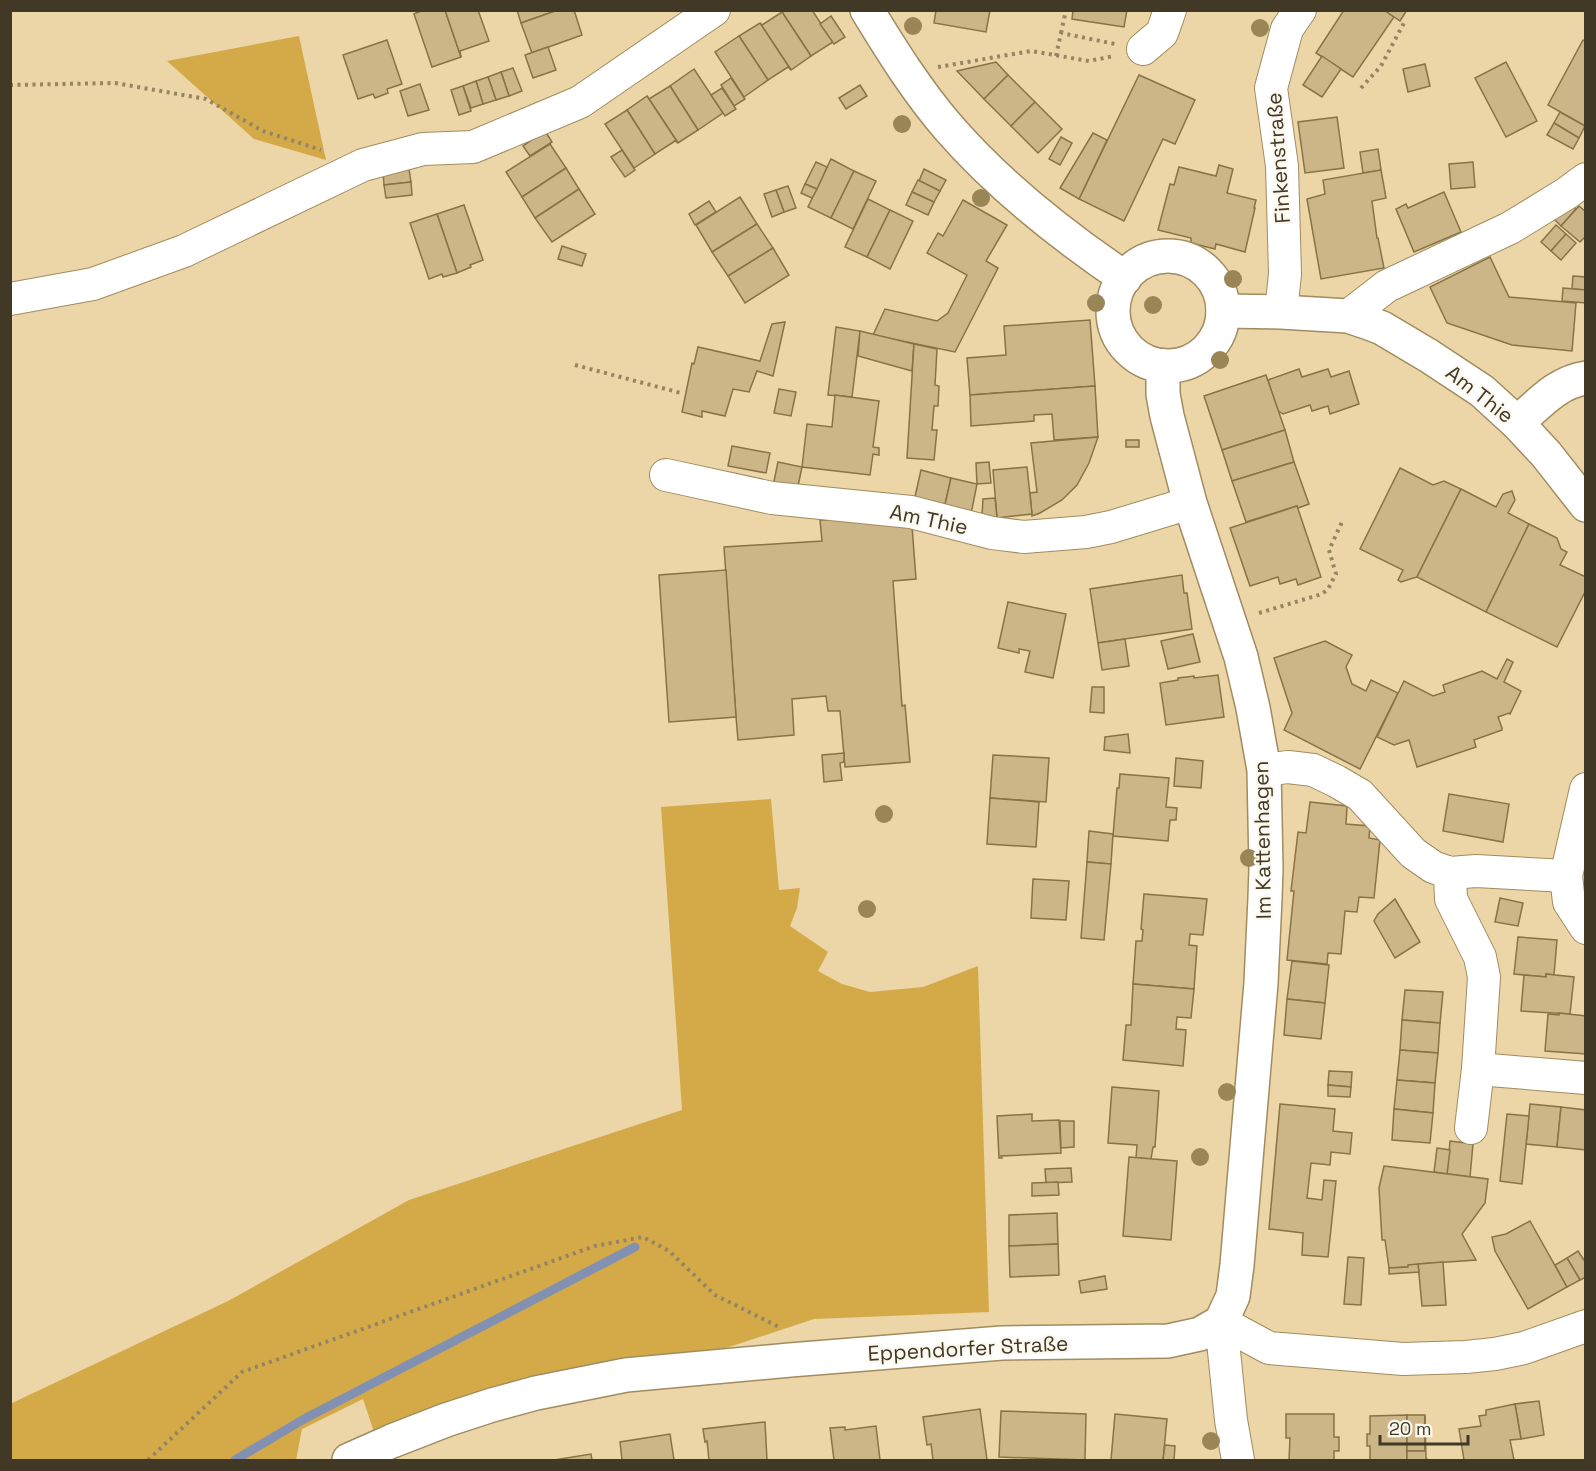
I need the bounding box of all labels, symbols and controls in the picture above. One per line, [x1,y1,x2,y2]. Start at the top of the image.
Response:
street label: Finkenstraße [1260,92,1296,224]
street label: Am Thie [1441,359,1519,429]
street label: Am Thie [888,498,970,540]
street label: Im Kattenhagen [1247,760,1277,920]
street label: Eppendorfer Straße [867,1329,1069,1367]
scale bar [1380,1408,1468,1446]
text: 20 m [1389,1417,1432,1440]

